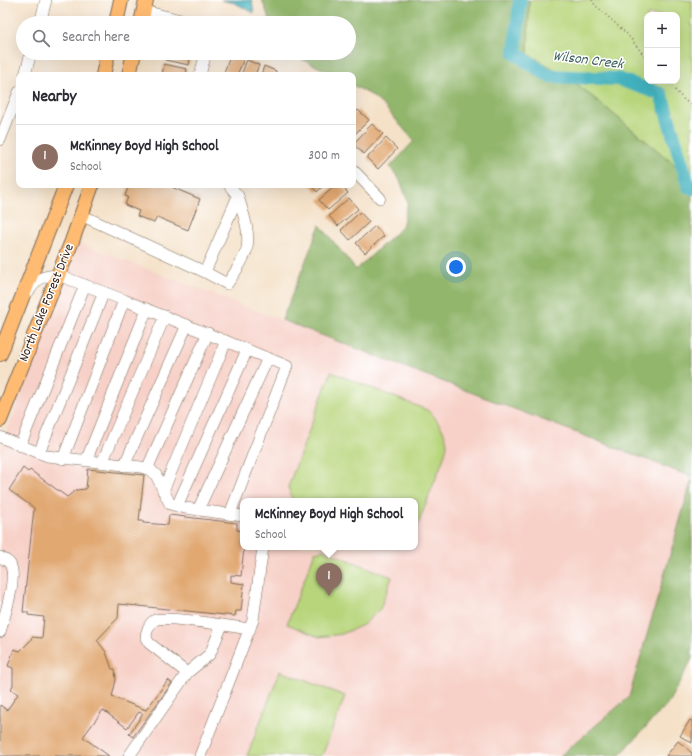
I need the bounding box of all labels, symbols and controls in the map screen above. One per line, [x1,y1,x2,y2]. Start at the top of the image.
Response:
map controls [644,12,680,84]
button: + [644,12,680,48]
search box [16,16,356,60]
icon: search [30,27,52,49]
text: Search here [62,27,130,49]
water label: Wilson Creek [552,46,626,76]
button: − [644,48,680,84]
text: Nearby [32,86,76,110]
text: McKinney Boyd High School [70,136,219,158]
text: 1 [44,147,46,166]
text: 300 m [308,147,340,166]
text: School [70,158,102,177]
street label: North Lake Forest Drive [14,241,80,365]
your location [446,257,466,277]
popup [240,498,418,550]
text: McKinney Boyd High School [255,504,403,526]
text: School [255,526,286,545]
pin: 1 [316,563,342,596]

